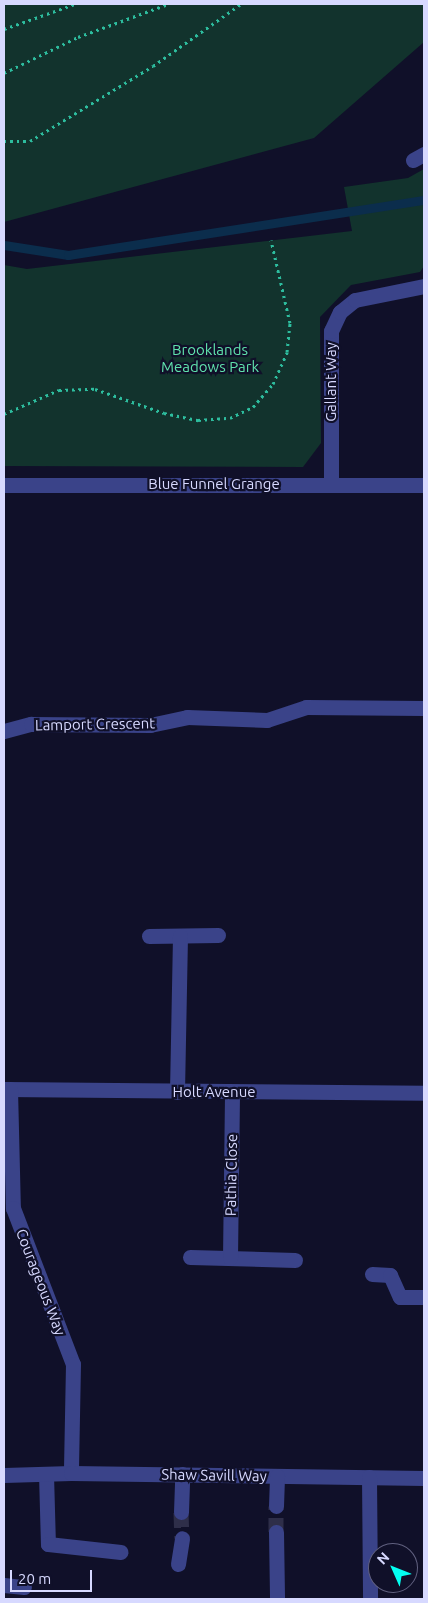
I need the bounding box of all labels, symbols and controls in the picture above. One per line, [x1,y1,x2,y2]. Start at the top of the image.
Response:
park label: Brooklands Meadows Park [161,340,259,375]
street label: Gallant Way [322,342,340,422]
street label: Blue Funnel Grange [148,475,280,493]
street label: Lamport Crescent [35,714,155,734]
street label: Holt Avenue [172,1083,256,1101]
street label: Pathia Close [221,1134,241,1216]
street label: Courageous Way [12,1226,70,1338]
street label: Shaw Savill Way [161,1465,267,1485]
north arrow [368,1543,418,1593]
text: N [374,1549,392,1568]
scale bar [12,1560,95,1592]
text: 20 m [18,1570,51,1587]

